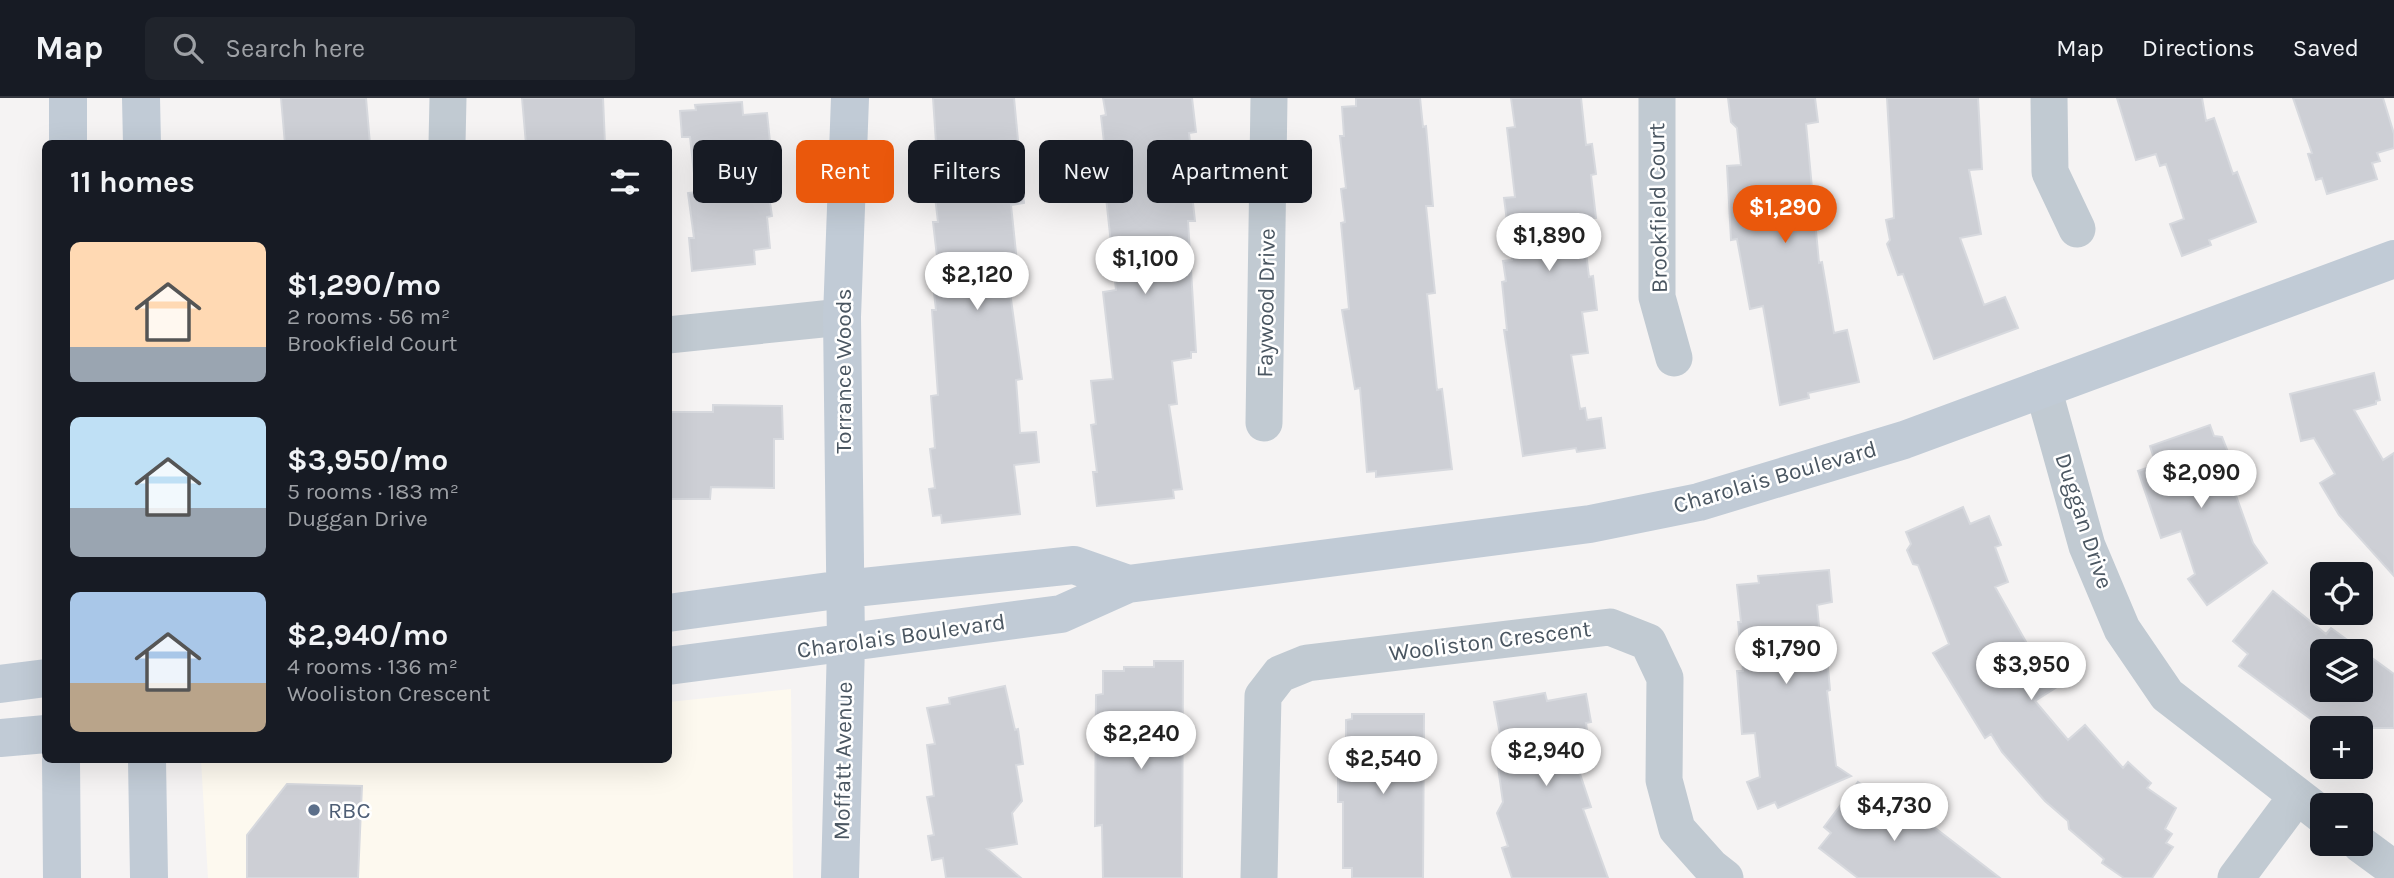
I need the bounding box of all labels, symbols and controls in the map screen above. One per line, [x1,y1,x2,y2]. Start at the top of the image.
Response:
search box [145,17,635,80]
text: Map [35,29,103,67]
icon: search [169,29,207,67]
text: Search here [225,33,365,64]
text: Map [2056,34,2104,62]
text: Directions [2142,34,2255,62]
text: Saved [2293,34,2359,62]
street label: Brookfield Court [1643,122,1673,293]
chip: Buy [693,140,782,203]
chip: Rent [796,140,894,203]
chip: Filters [908,140,1025,203]
chip: New [1039,140,1133,203]
chip: Apartment [1147,140,1312,203]
icon: filters [606,163,644,201]
text: 11 homes [70,164,195,200]
pin: $1,290 [1728,186,1842,245]
text: $1,290 [1749,194,1821,221]
pin: $1,890 [1492,214,1606,273]
text: $1,890 [1512,222,1586,249]
street label: Faywood Drive [1251,228,1281,378]
pin: $1,100 [1088,236,1202,296]
text: $1,100 [1111,245,1179,272]
pin: $2,120 [920,252,1034,312]
text: $2,120 [941,261,1013,288]
text: $1,290/mo [287,267,441,303]
icon: home [126,270,210,354]
street label: Torrance Woods [830,288,857,454]
text: 2 rooms · 56 m² [287,303,450,330]
text: Brookfield Court [287,330,457,357]
street label: Charolais Boulevard [1670,435,1880,519]
text: $3,950/mo [287,442,448,478]
icon: home [126,445,210,529]
street label: Duggan Drive [2049,450,2119,592]
pin: $2,090 [2144,450,2258,510]
text: $2,090 [2162,459,2240,486]
text: 5 rooms · 183 m² [287,478,459,505]
text: Duggan Drive [287,505,428,532]
map controls [2310,562,2373,856]
button: locate [2310,562,2373,625]
street label: Charolais Boulevard [795,608,1007,664]
street label: Wooliston Crescent [1387,615,1593,667]
text: $2,940/mo [287,617,448,653]
icon: home [126,620,210,704]
pin: $1,790 [1729,626,1843,686]
text: $1,790 [1751,635,1821,662]
button: layers [2310,639,2373,702]
pin: $3,950 [1974,642,2088,702]
text: $3,950 [1992,651,2070,678]
text: 4 rooms · 136 m² [287,653,458,680]
text: Wooliston Crescent [287,680,490,707]
street label: Moffatt Avenue [828,681,858,841]
pin: $2,240 [1084,712,1198,771]
button: + [2310,716,2373,779]
text: $2,240 [1102,720,1180,747]
pin: $2,940 [1489,728,1603,788]
pin: $2,540 [1326,736,1440,796]
text: $2,940 [1507,737,1585,764]
text: $2,540 [1344,745,1422,772]
pin: $4,730 [1837,784,1951,843]
text: $4,730 [1856,792,1932,819]
button: − [2310,793,2373,856]
place label: RBC [328,797,370,824]
marker: RBC [306,802,322,818]

